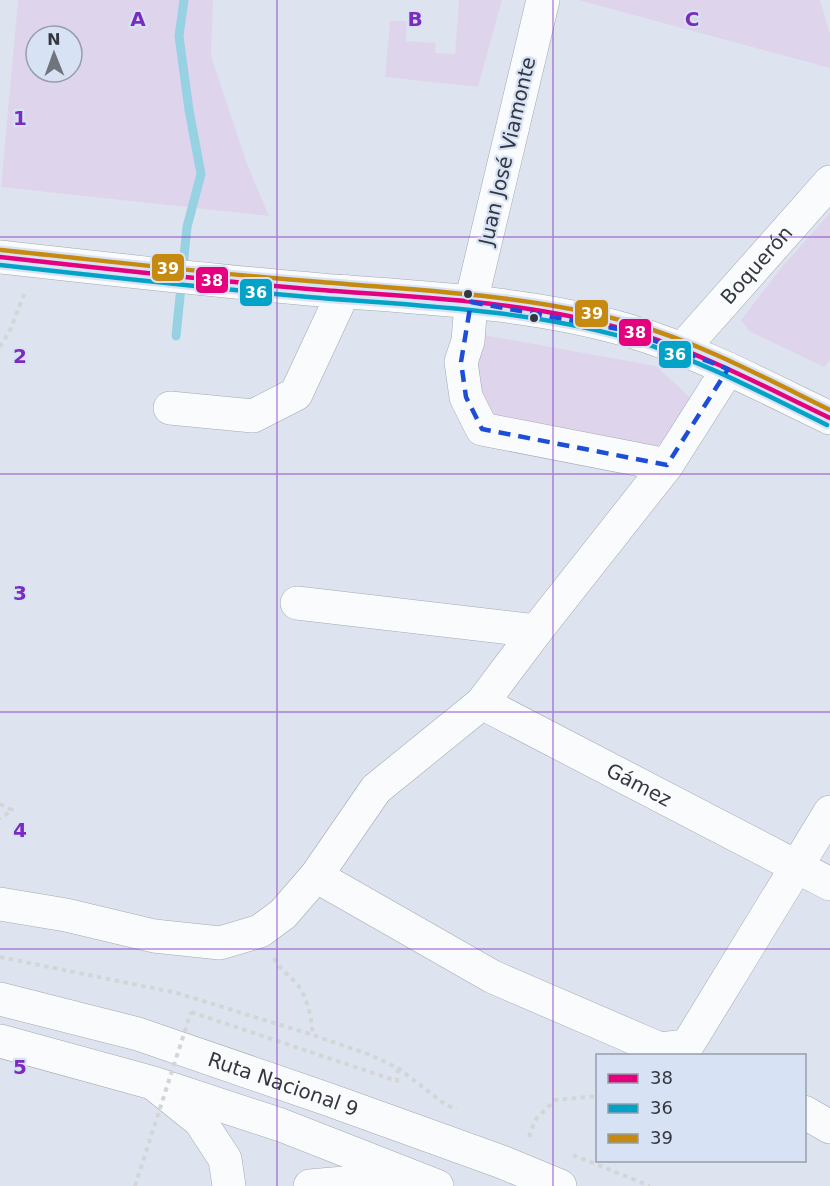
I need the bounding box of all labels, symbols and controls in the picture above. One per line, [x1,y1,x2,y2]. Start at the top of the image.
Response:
text: A [130,7,146,31]
text: B [407,7,423,31]
text: C [685,7,699,31]
north arrow [24,24,84,84]
text: N [47,30,61,49]
street label: Juan José Viamonte [473,54,540,250]
text: 1 [13,106,27,130]
street label: Boquerón [716,221,798,309]
line badge: 39 [151,253,185,282]
text: 39 [157,259,179,278]
line badge: 38 [195,266,229,294]
text: 38 [201,271,223,290]
line badge: 36 [239,278,273,307]
text: 36 [245,283,267,302]
unlabelled marker [462,288,474,300]
line badge: 39 [574,299,609,328]
text: 39 [581,304,603,323]
unlabelled marker [528,312,540,324]
line badge: 38 [618,318,652,347]
text: 38 [624,323,646,342]
line badge: 36 [658,340,692,369]
text: 2 [13,344,27,368]
text: 36 [664,345,686,364]
text: 3 [13,581,27,605]
street label: Gámez [602,758,676,811]
text: 4 [13,818,27,842]
street label: Ruta Nacional 9 [205,1047,362,1121]
legend [596,1054,806,1162]
text: 5 [13,1055,27,1079]
text: 38 [650,1067,673,1088]
text: 36 [650,1097,673,1118]
text: 39 [650,1127,673,1148]

